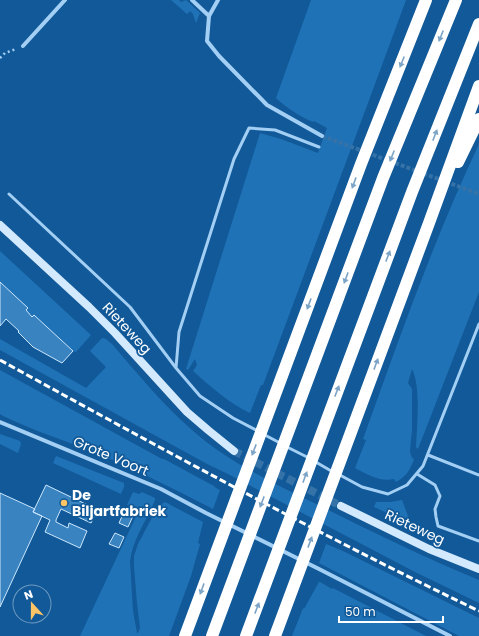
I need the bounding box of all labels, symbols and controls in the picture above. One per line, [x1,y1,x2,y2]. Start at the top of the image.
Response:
one-way arrow [438,31,444,42]
one-way arrow [398,56,404,68]
one-way arrow [432,129,438,141]
one-way arrow [389,151,395,162]
one-way arrow [351,177,357,189]
one-way arrow [386,250,392,262]
one-way arrow [342,273,348,285]
street label: Rieteweg [98,298,156,358]
one-way arrow [305,299,311,311]
one-way arrow [374,358,380,370]
one-way arrow [335,385,341,397]
street label: Grote Voort [70,431,152,481]
one-way arrow [251,445,257,457]
one-way arrow [303,471,309,483]
place label: De Biljartfabriek [72,485,167,521]
one-way arrow [259,496,265,508]
marker: De Biljartfabriek [59,498,69,508]
street label: Rieteweg [382,504,448,550]
one-way arrow [307,536,313,548]
north arrow [12,584,52,624]
one-way arrow [199,584,205,596]
text: N [22,586,35,604]
scale bar [339,598,443,624]
one-way arrow [254,601,260,613]
text: 50 m [345,603,376,620]

